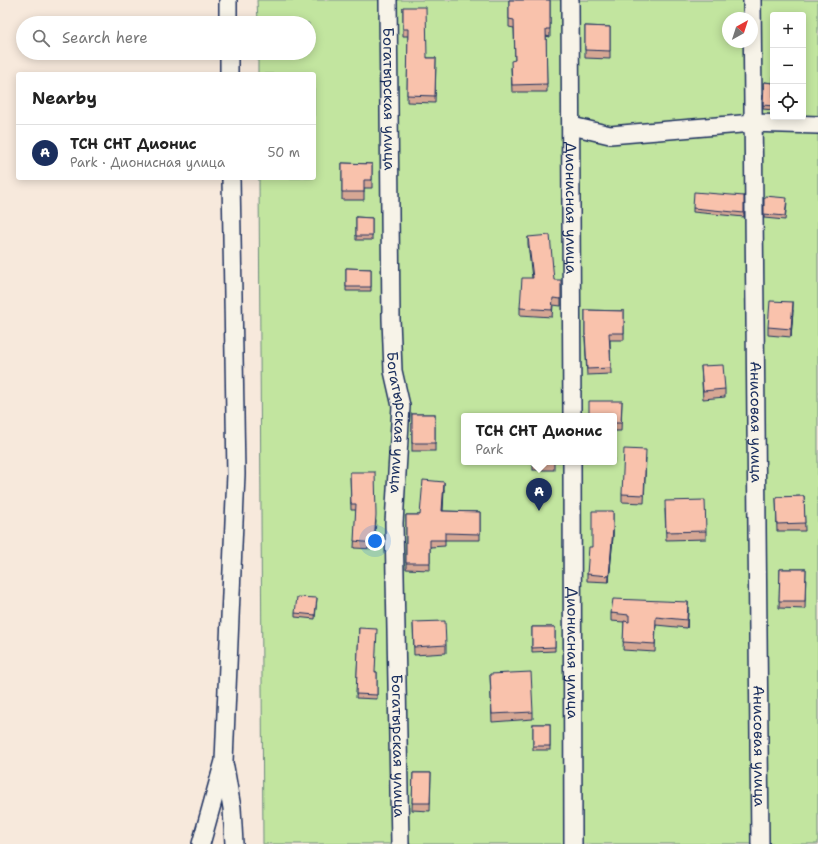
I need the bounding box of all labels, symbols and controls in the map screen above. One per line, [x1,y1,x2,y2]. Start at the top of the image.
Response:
north arrow [722,12,758,48]
map controls [770,12,806,120]
button: + [770,12,806,48]
search box [16,16,316,60]
icon: search [30,27,52,49]
street label: Богатырская улица [378,27,400,171]
text: Search here [62,28,148,48]
button: − [770,48,806,84]
button: locate [770,84,806,120]
text: Nearby [32,87,97,109]
text: ТСН СНТ Дионис [70,134,197,154]
street label: Дионисная улица [561,142,581,275]
text: A [40,144,50,161]
text: 50 m [267,144,300,161]
text: Park · Дионисная улица [70,154,225,171]
street label: Богатырская улица [382,351,411,495]
street label: Анисовая улица [745,361,767,484]
popup [461,413,617,465]
text: ТСН СНТ Дионис [476,421,602,441]
text: Park [476,441,504,458]
pin: A [526,478,552,511]
your location [365,531,385,551]
street label: Дионисная улица [562,587,583,720]
street label: Богатырская улица [387,674,410,818]
street label: Анисовая улица [748,685,770,808]

